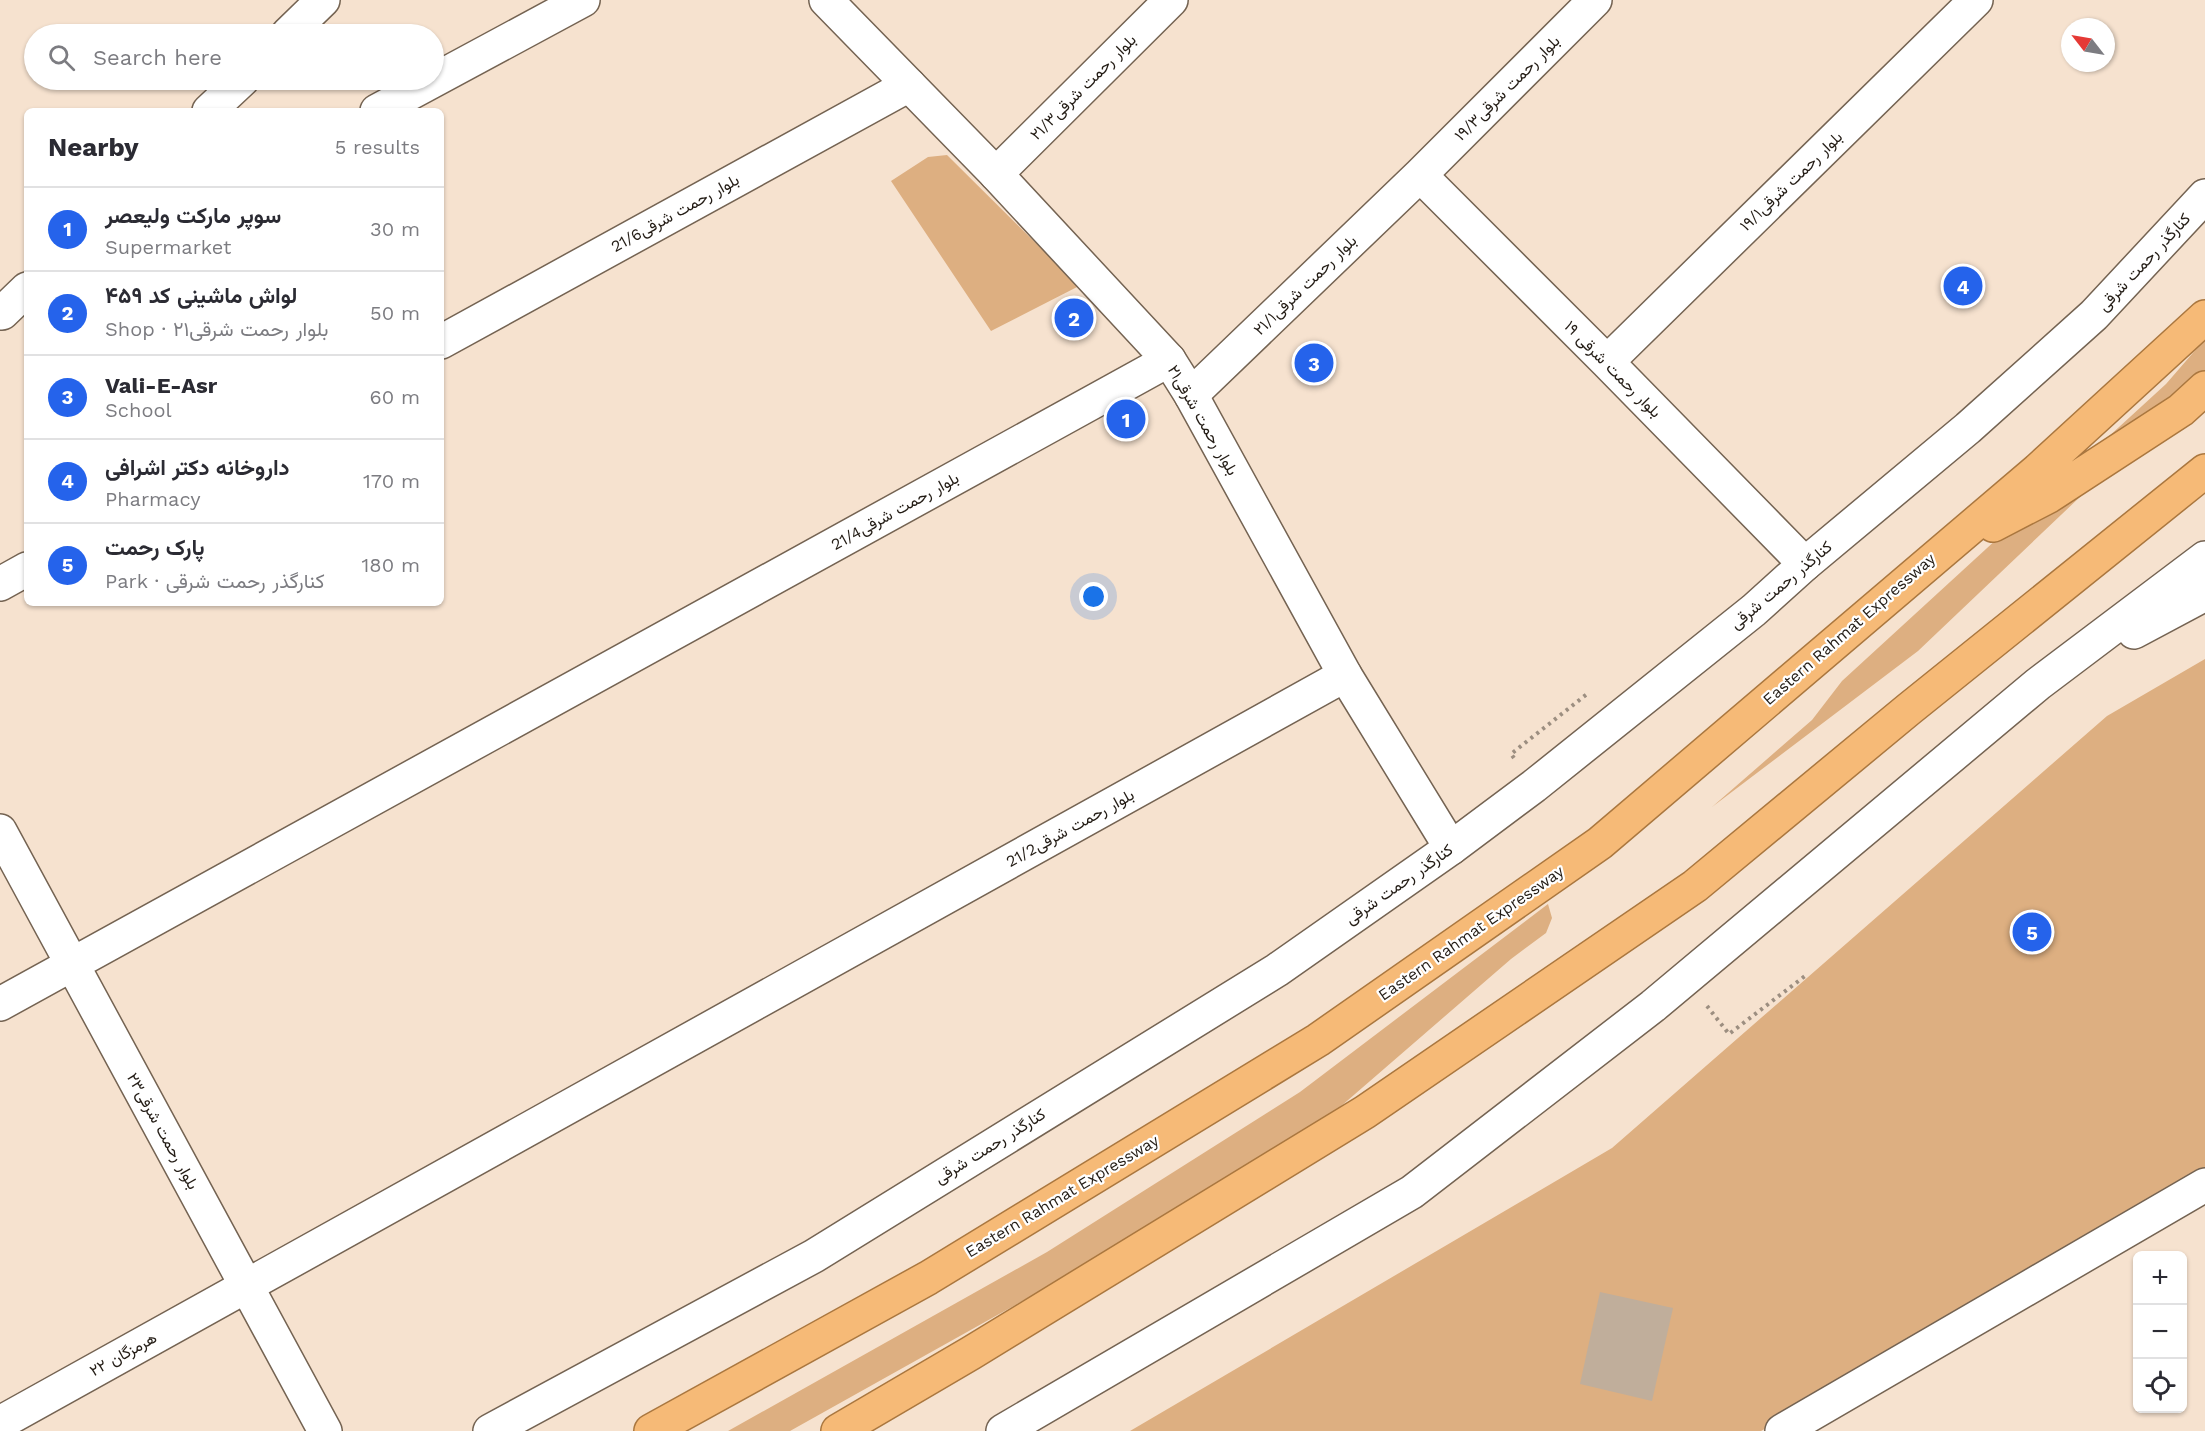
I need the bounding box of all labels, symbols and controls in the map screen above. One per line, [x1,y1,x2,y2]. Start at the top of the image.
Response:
north arrow [2061,18,2115,72]
search box [24,24,444,90]
street label: بلوار رحمت شرقی۲۱/۳ [1026,30,1141,145]
street label: بلوار رحمت شرقی۱۹/۳ [1450,31,1564,145]
icon: search [45,41,78,74]
text: Search here [93,45,222,70]
street label: بلوار رحمت شرقی۱۹/۱ [1736,127,1847,236]
text: Nearby [48,132,139,162]
text: 5 results [335,135,420,159]
street label: بلوار رحمت شرقی21/6 [608,170,743,257]
text: سوپر مارکت ولیعصر [105,203,281,228]
street label: کنارگذر رحمت شرقی [2094,209,2195,316]
text: 1 [63,217,72,241]
text: 30 m [370,217,420,241]
street label: بلوار رحمت شرقی۲۱/۱ [1249,231,1361,340]
text: Supermarket [105,235,231,259]
pin: 4 [1944,264,1982,308]
text: لواش ماشینی کد ۴۵۹ [105,283,297,308]
pin: 2 [1054,296,1094,340]
text: 2 [62,301,73,325]
text: 50 m [370,301,420,325]
text: Shop · بلوار رحمت شرقی۲۱ [105,317,328,341]
street label: بلوار رحمت شرقی ۱۹ [1560,317,1665,422]
pin: 3 [1294,340,1334,386]
street label: بلوار رحمت شرقی۲۱ [1163,361,1242,479]
text: Vali-E-Asr [105,373,217,398]
text: 3 [62,385,73,409]
text: 60 m [370,385,420,409]
pin: 1 [1106,396,1146,442]
text: School [105,398,172,422]
text: داروخانه دکتر اشرافی [105,455,290,480]
street label: بلوار رحمت شرقی21/4 [828,468,963,555]
text: 4 [61,469,74,493]
text: 170 m [363,469,420,493]
text: Pharmacy [105,487,201,511]
text: پارک رحمت [105,535,205,560]
street label: کنارگذر رحمت شرقی [1726,537,1836,634]
street label: Eastern Rahmat Expressway [1759,549,1940,709]
text: 5 [62,553,73,577]
text: 180 m [362,553,420,577]
text: Park · کنارگذر رحمت شرقی [105,569,325,593]
your location [1079,582,1108,611]
street label: بلوار رحمت شرقی21/2 [1003,785,1138,872]
street label: کنارگذر رحمت شرقی [1342,840,1457,929]
street label: Eastern Rahmat Expressway [1375,861,1568,1004]
pin: 5 [2012,910,2052,954]
street label: بلوار رحمت شرقی۲۳ [122,1069,203,1193]
street label: کنارگذر رحمت شرقی [931,1104,1049,1189]
street label: Eastern Rahmat Expressway [962,1130,1163,1261]
map controls [2133,1251,2187,1413]
button: + [2133,1251,2187,1305]
button: − [2133,1305,2187,1359]
street label: هرمزگان ۲۲ [86,1328,160,1381]
button: locate [2133,1359,2187,1413]

